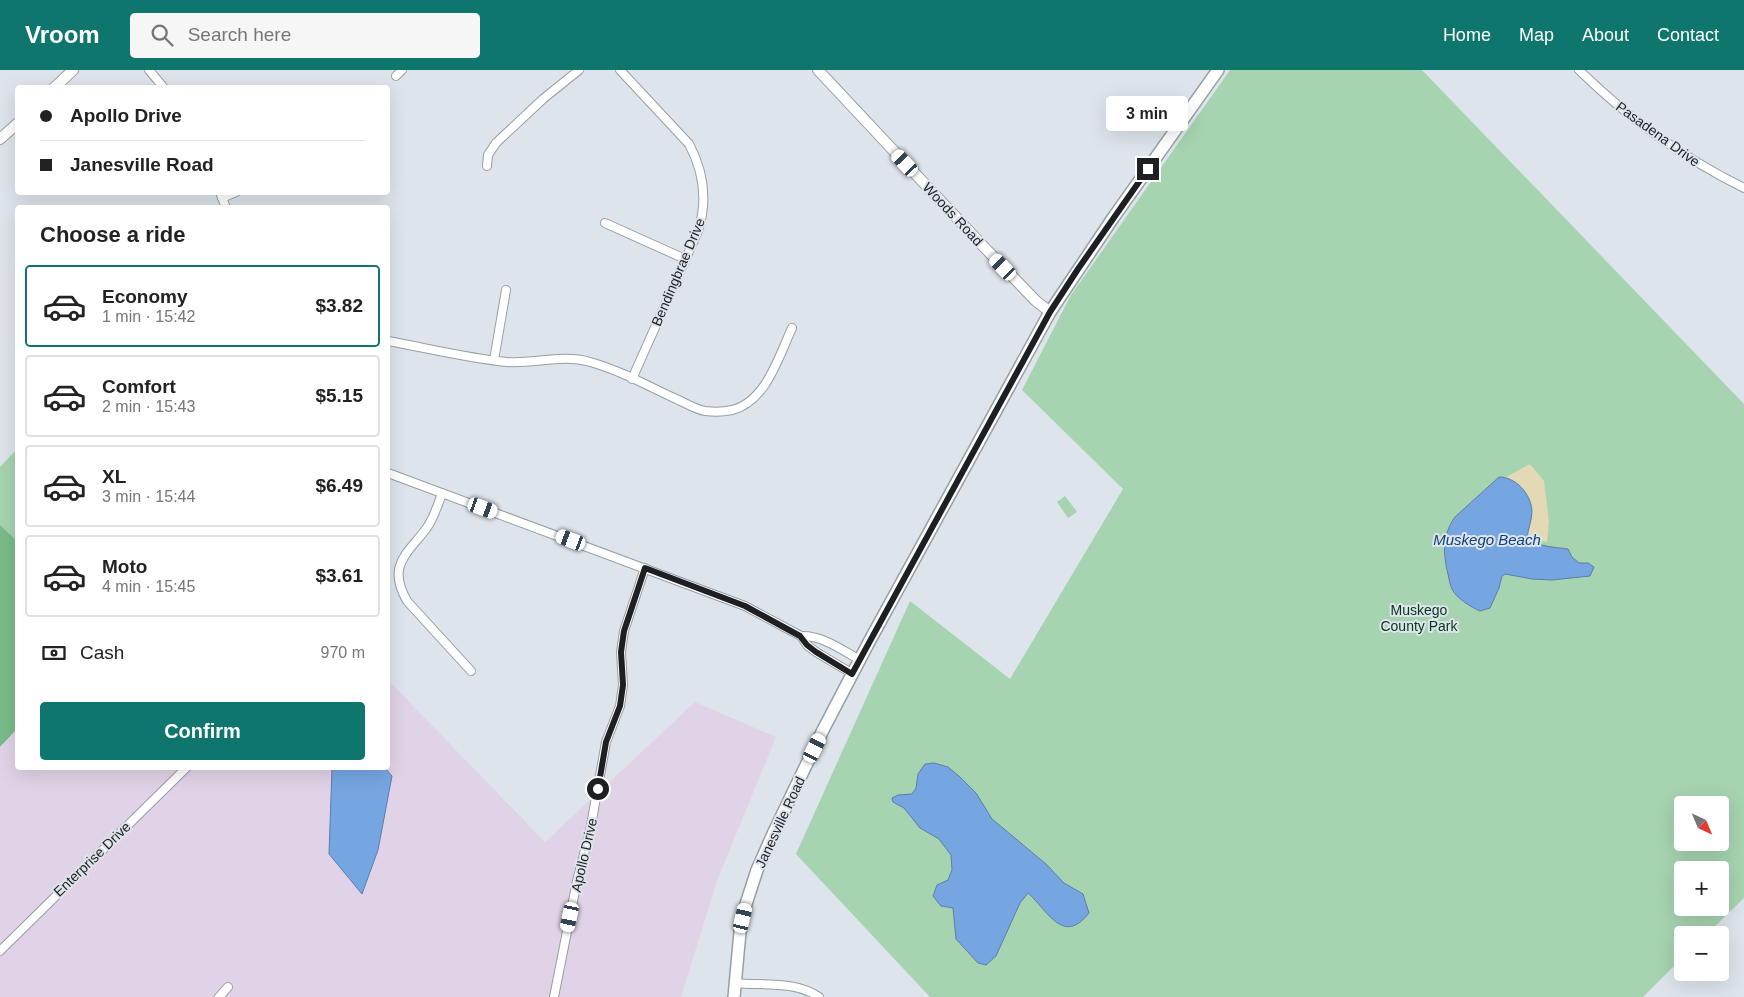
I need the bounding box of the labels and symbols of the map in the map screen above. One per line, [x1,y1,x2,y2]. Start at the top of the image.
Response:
callout: 3 min [1107,97,1189,132]
street label: Pasadena Drive [1613,98,1703,170]
car [889,147,920,179]
route end [1137,158,1159,180]
street label: Woods Road [920,179,986,249]
street label: Bendingbrae Drive [648,215,708,329]
car [987,251,1018,283]
car [466,496,499,520]
car [554,528,587,552]
water label: Muskego Beach [1433,531,1541,548]
park label: Muskego County Park [1380,602,1459,634]
car [801,731,828,765]
street label: Janesville Road [752,774,808,870]
route start [587,778,609,800]
north arrow [1674,796,1729,851]
street label: Apollo Drive [568,816,600,894]
street label: Enterprise Drive [50,818,134,900]
car [559,901,580,933]
car [732,902,753,934]

